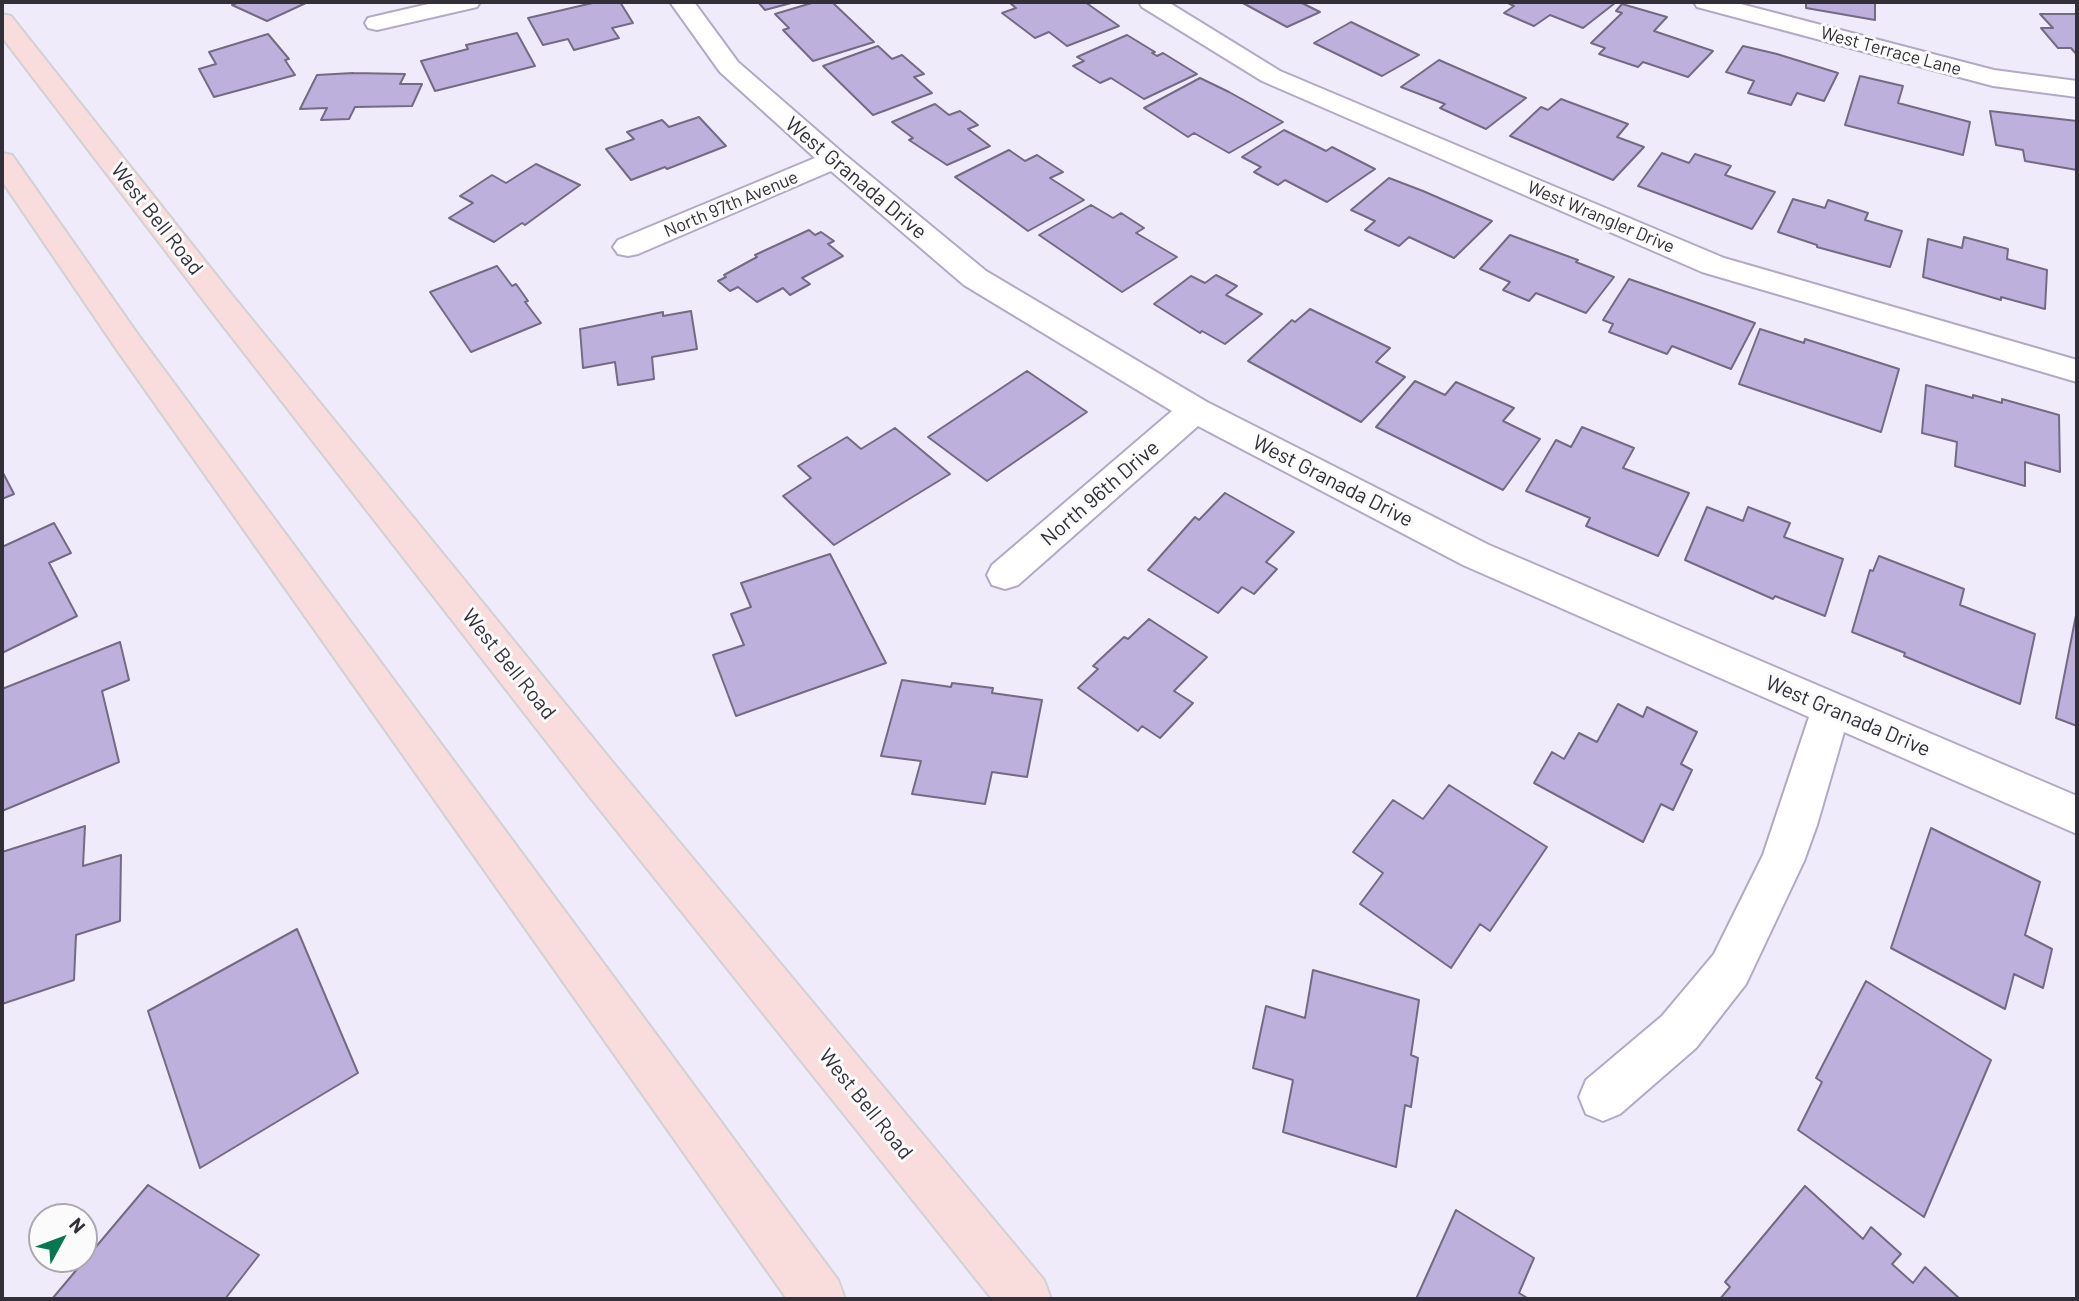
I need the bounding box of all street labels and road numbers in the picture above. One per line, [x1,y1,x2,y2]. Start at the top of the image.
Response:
street label: West Terrace Lane [1818,22,1964,80]
street label: West Granada Drive [780,112,932,244]
street label: West Bell Road [106,158,208,280]
street label: North 97th Avenue [661,166,801,242]
street label: West Wrangler Drive [1524,176,1678,258]
street label: West Granada Drive [1249,430,1417,532]
street label: North 96th Drive [1036,435,1164,551]
street label: West Bell Road [457,604,561,724]
street label: West Granada Drive [1762,670,1934,762]
street label: West Bell Road [814,1044,918,1164]

